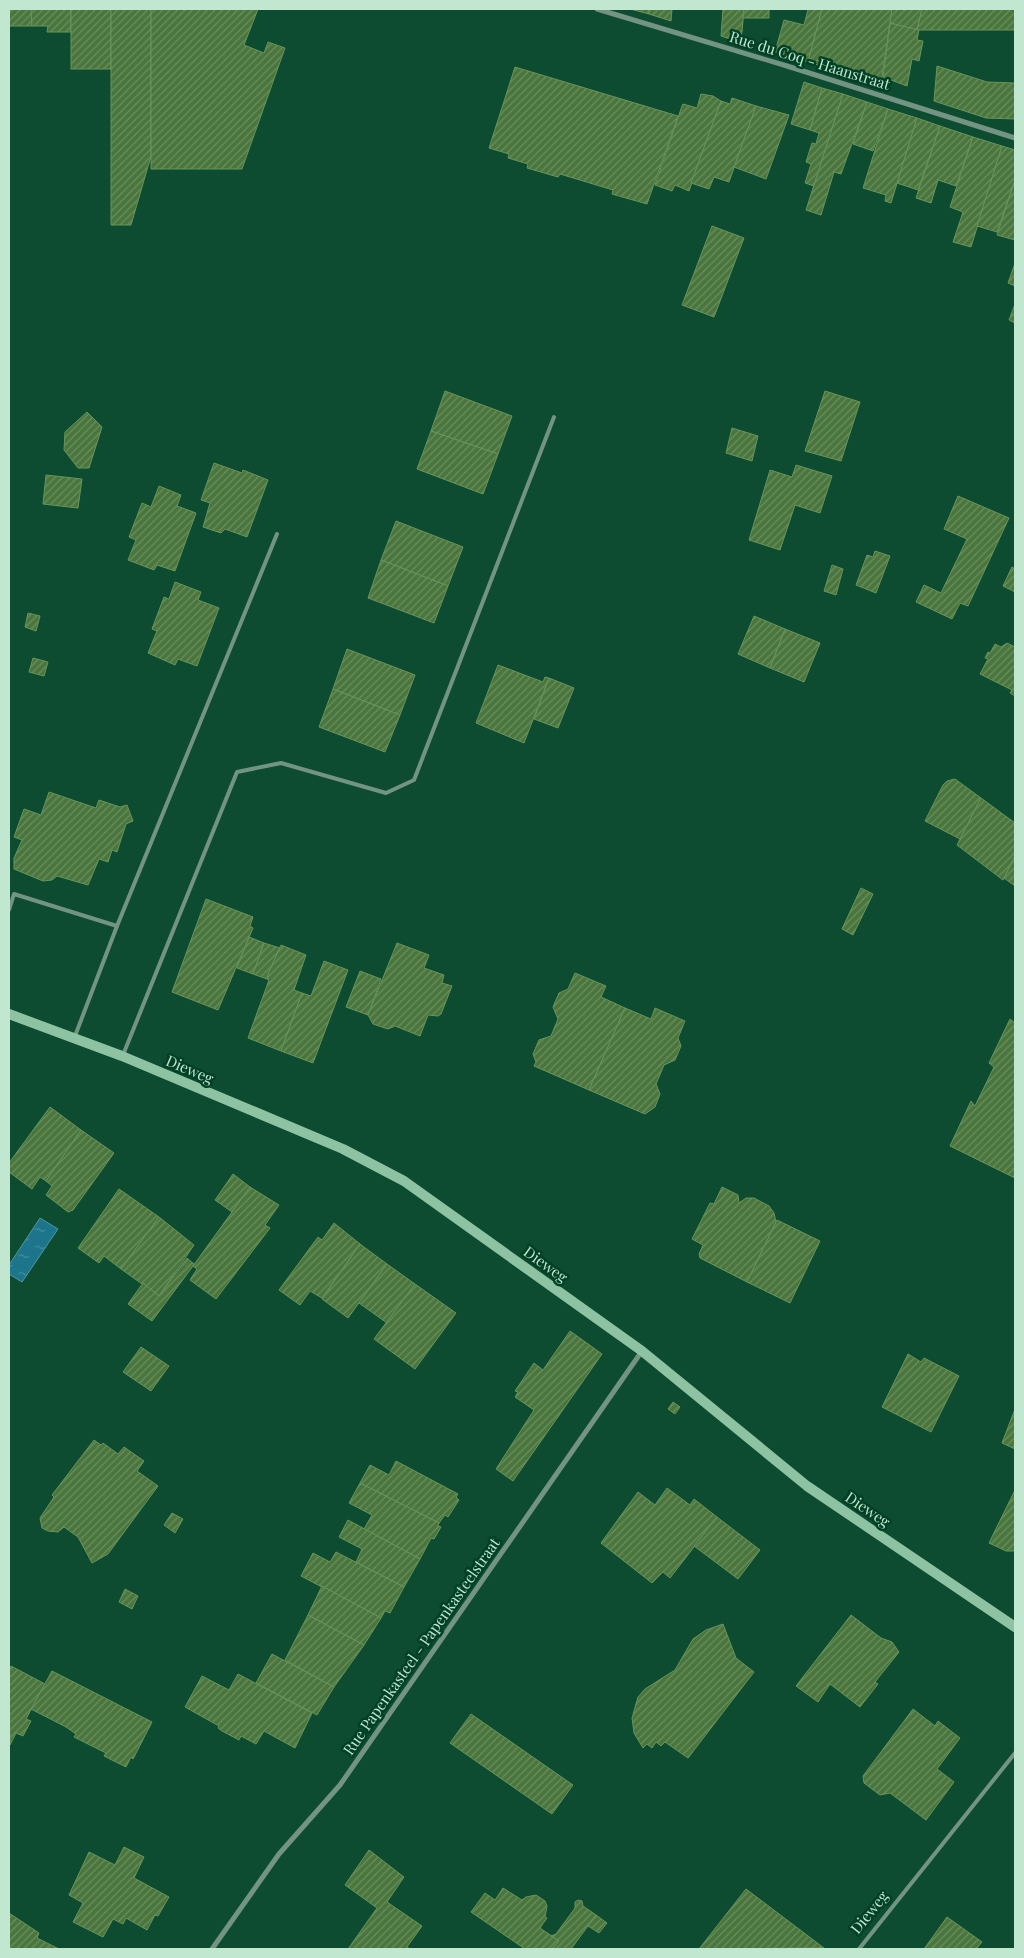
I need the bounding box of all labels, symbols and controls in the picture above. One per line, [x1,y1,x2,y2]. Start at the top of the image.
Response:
street label: Rue du Coq - Haanstraat [727,26,893,94]
street label: Dieweg [163,1050,217,1088]
street label: Dieweg [520,1241,572,1287]
street label: Dieweg [842,1487,894,1531]
street label: Rue Papenkasteel - Papenkasteelstraat [338,1533,504,1758]
street label: Dieweg [846,1886,892,1938]

